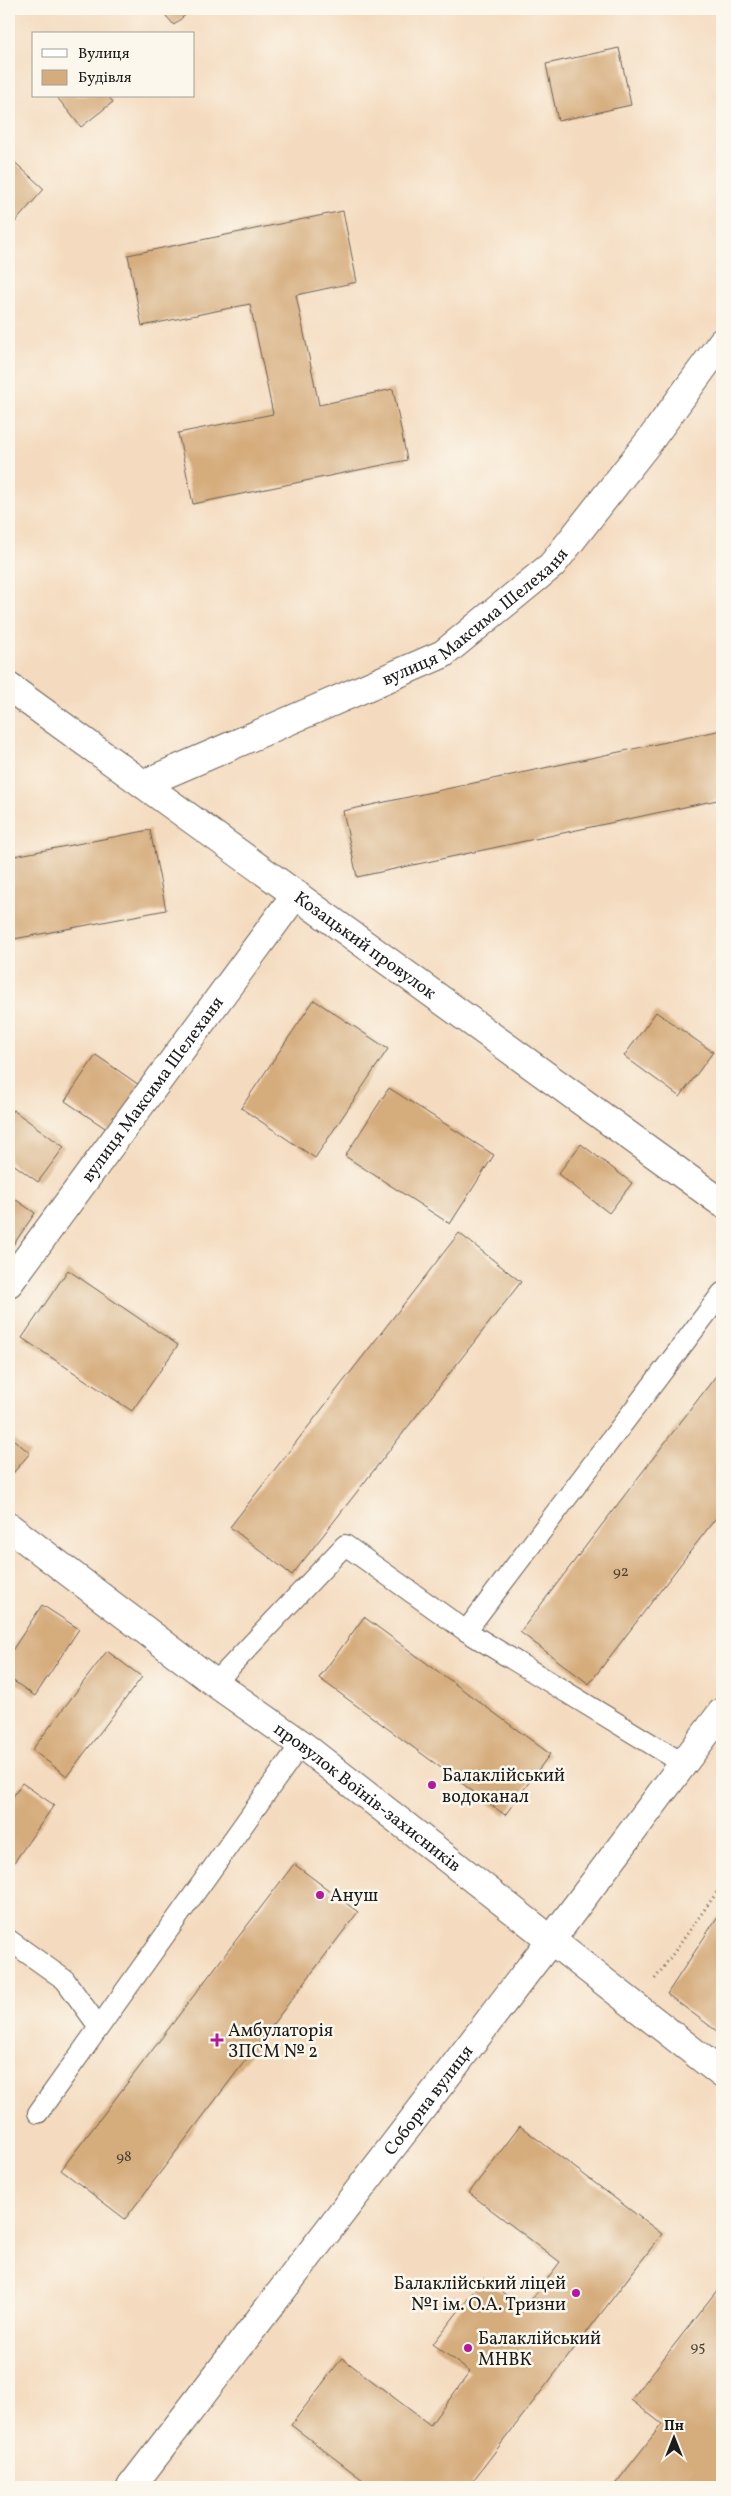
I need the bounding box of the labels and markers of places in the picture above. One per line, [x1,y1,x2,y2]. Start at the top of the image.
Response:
place label: Балаклійський водоканал [442,1764,565,1810]
marker: Балаклійський водоканал [426,1779,438,1791]
place label: Ануш [330,1884,378,1909]
marker: Ануш [314,1889,326,1901]
place label: Амбулаторія ЗПСМ № 2 [228,2019,333,2065]
marker: Амбулаторія ЗПСМ № 2 [210,2033,224,2047]
place label: Балаклійський ліцей №1 ім. О.А. Тризни [394,2272,566,2318]
marker: Балаклійський ліцей №1 ім. О.А. Тризни [570,2287,582,2299]
place label: Балаклійський МНВК [478,2327,601,2373]
marker: Балаклійський МНВК [462,2342,474,2354]

